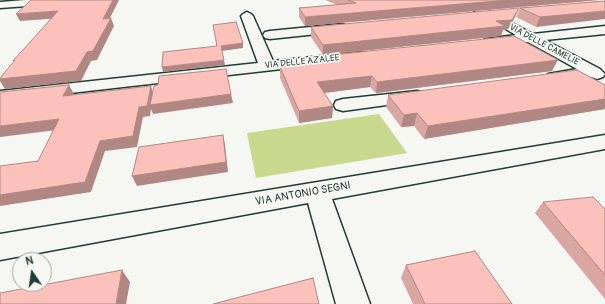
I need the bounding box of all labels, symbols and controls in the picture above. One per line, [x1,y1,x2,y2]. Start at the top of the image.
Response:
street label: VIA DELLE CAMELIE [507,22,581,68]
street label: VIA DELLE AZALEE [264,53,340,71]
street label: VIA ANTONIO SEGNI [254,179,352,209]
north arrow [12,252,52,292]
text: N [24,254,34,268]

